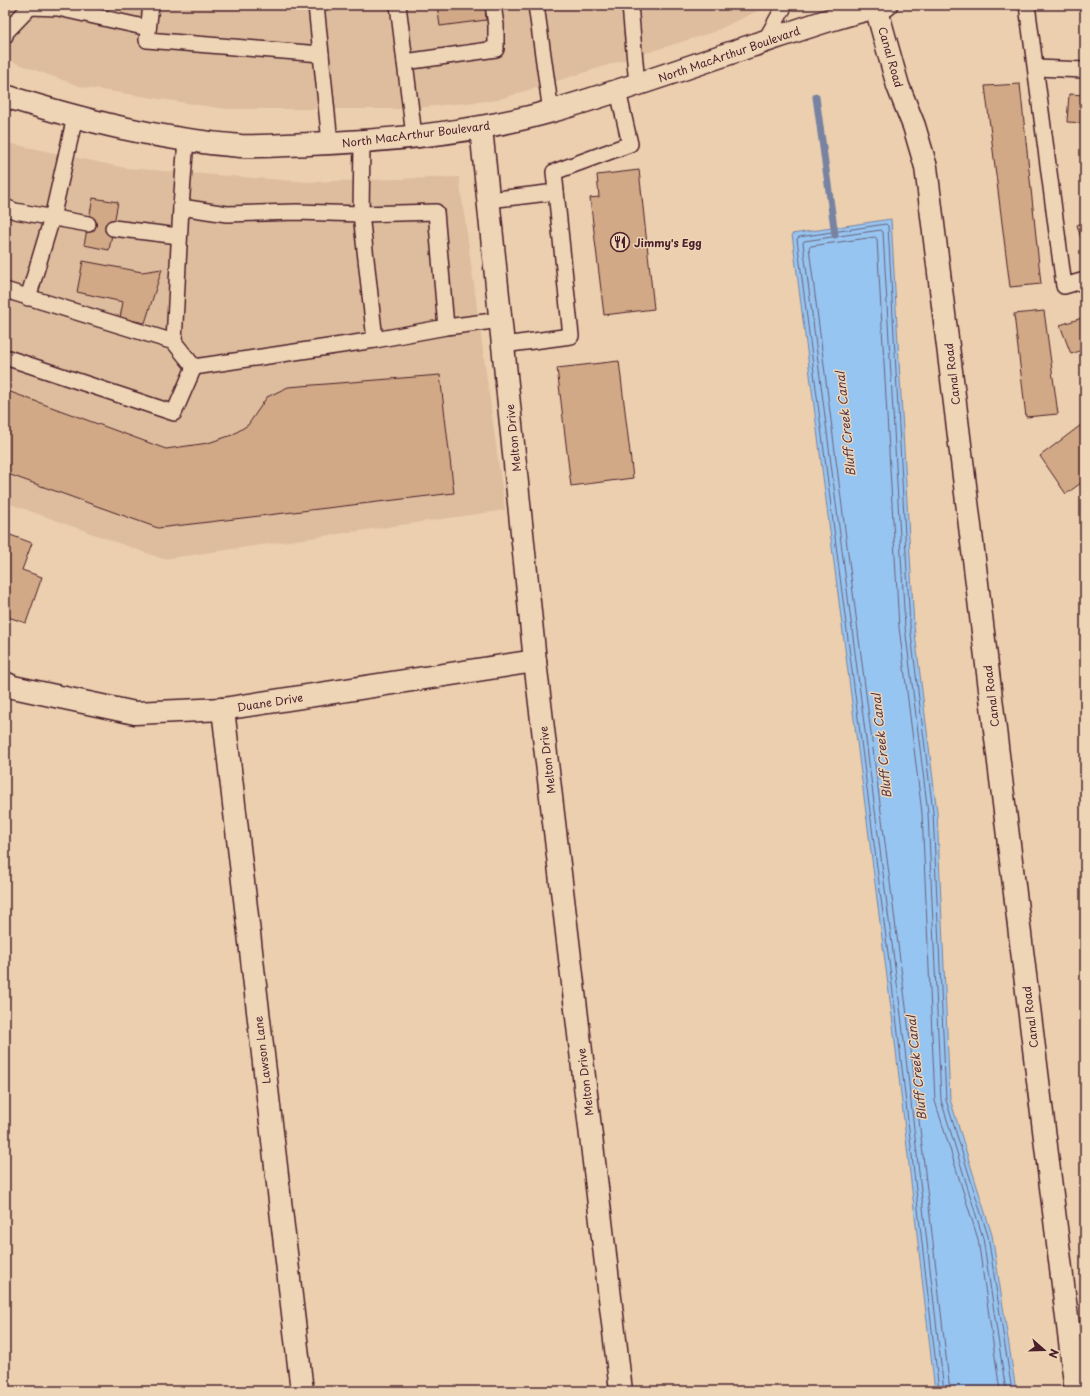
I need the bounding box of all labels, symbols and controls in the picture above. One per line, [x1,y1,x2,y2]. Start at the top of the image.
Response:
street label: North MacArthur Boulevard [656,22,802,86]
street label: Canal Road [874,25,908,89]
street label: North MacArthur Boulevard [341,116,491,152]
restaurant icon: Jimmy's Egg [609,231,631,253]
place label: Jimmy's Egg [634,234,702,251]
street label: Canal Road [940,342,964,406]
water label: Bluff Creek Canal [830,369,859,477]
street label: Melton Drive [501,403,525,473]
street label: Canal Road [979,664,1003,728]
street label: Duane Drive [236,688,304,716]
water label: Bluff Creek Canal [866,691,895,799]
street label: Melton Drive [534,725,560,795]
street label: Canal Road [1018,985,1042,1049]
water label: Bluff Creek Canal [901,1013,930,1121]
street label: Lawson Lane [249,1015,275,1085]
street label: Melton Drive [572,1047,598,1117]
north arrow [1024,1330,1064,1370]
text: N [1044,1347,1063,1361]

